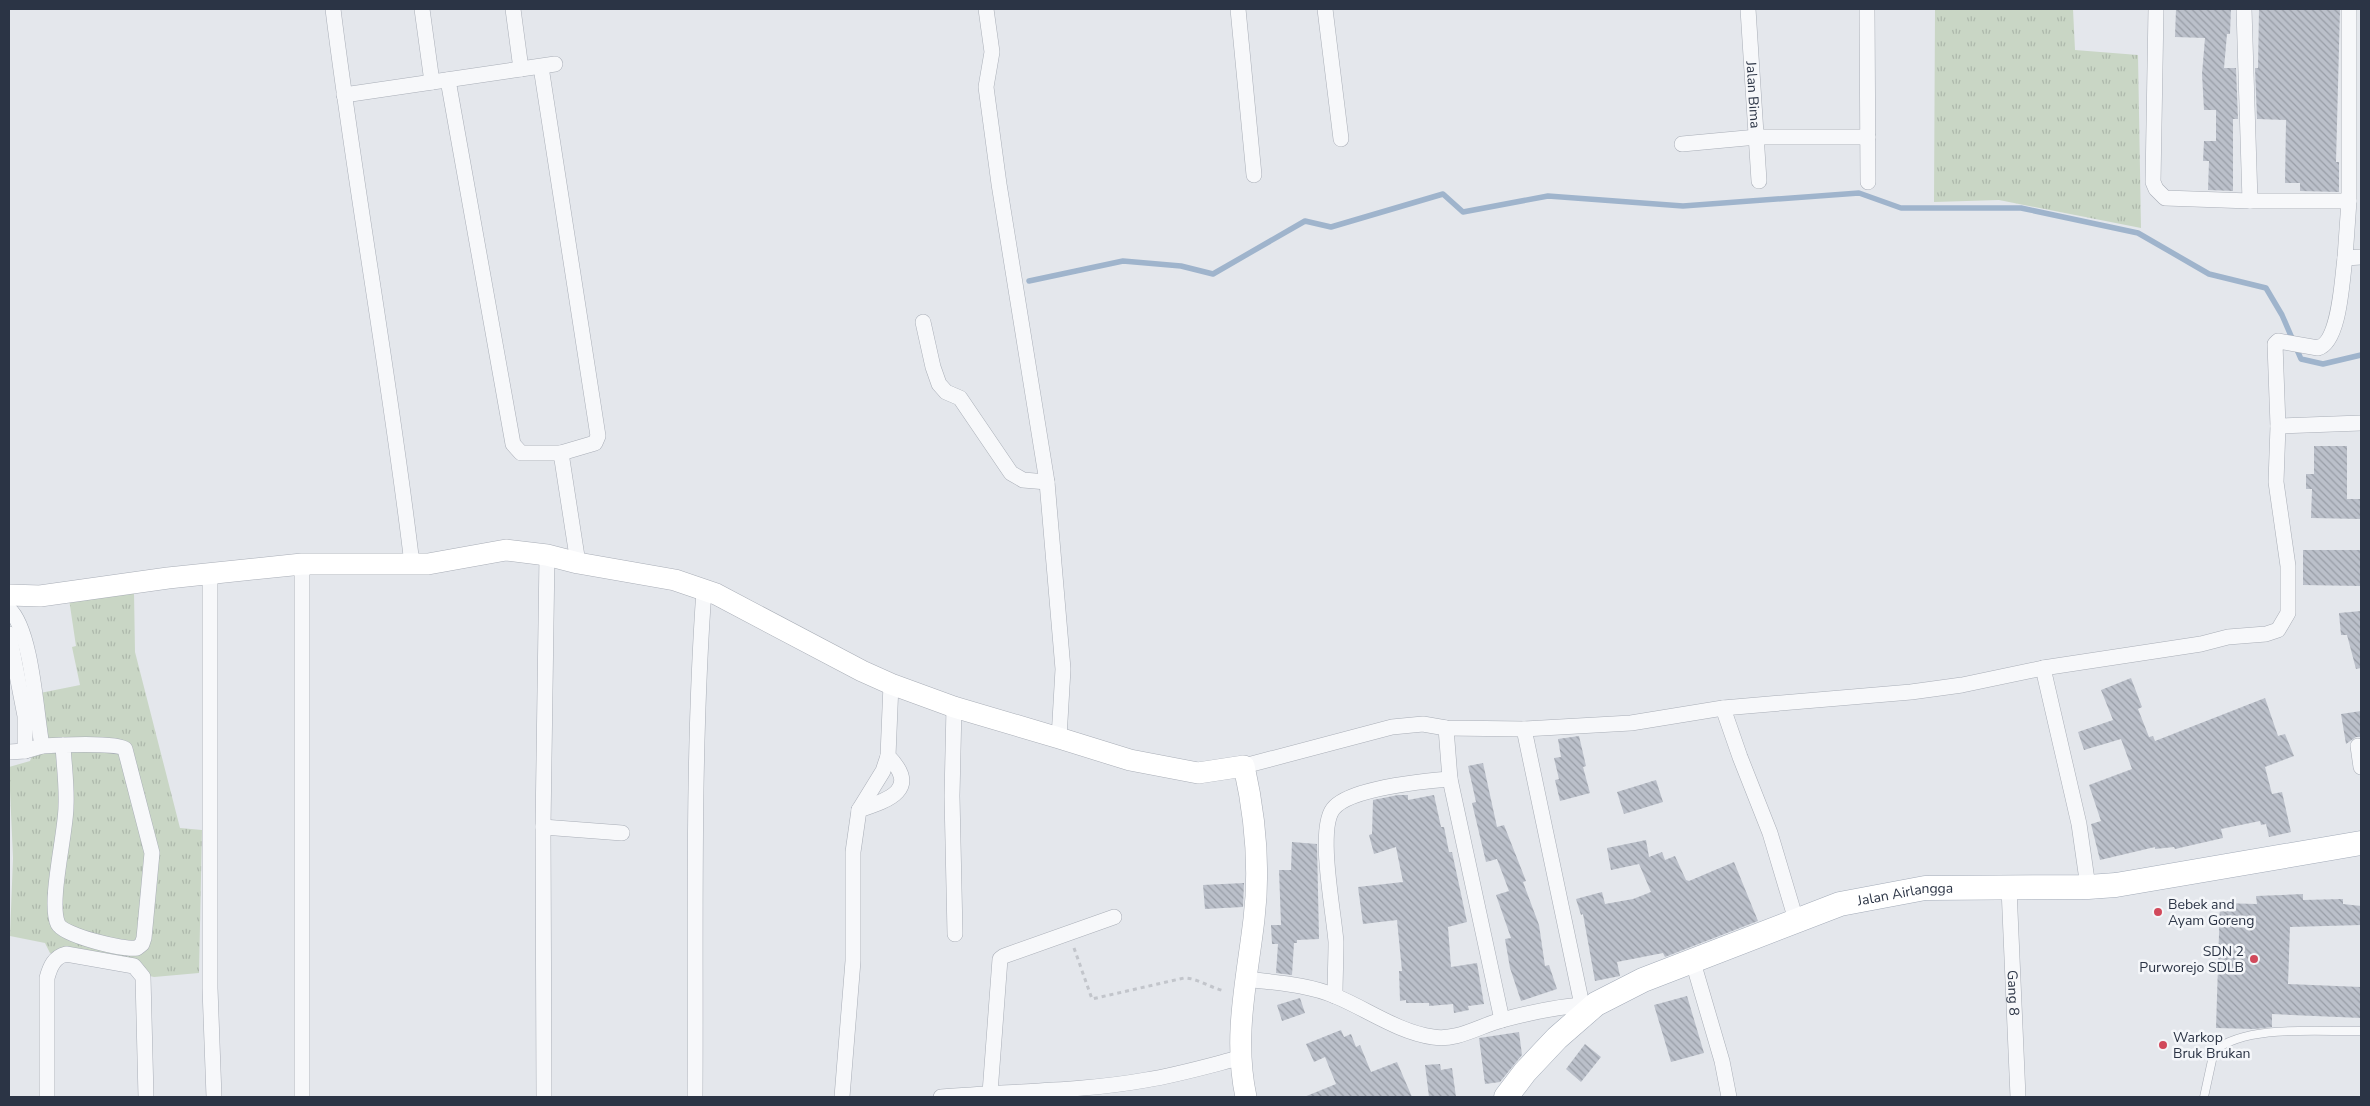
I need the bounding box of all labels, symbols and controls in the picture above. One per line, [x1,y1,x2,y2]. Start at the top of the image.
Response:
street label: Jalan Bima [1741,60,1765,129]
street label: Jalan Airlangga [1855,879,1953,911]
place label: Bebek and Ayam Goreng [2168,895,2254,930]
marker: Bebek and Ayam Goreng [2152,906,2164,918]
place label: SDN 2 Purworejo SDLB [2139,942,2244,977]
marker: SDN 2 Purworejo SDLB [2248,953,2260,965]
street label: Gang 8 [2003,970,2023,1016]
place label: Warkop Bruk Brukan [2173,1028,2251,1063]
marker: Warkop Bruk Brukan [2157,1039,2169,1051]

